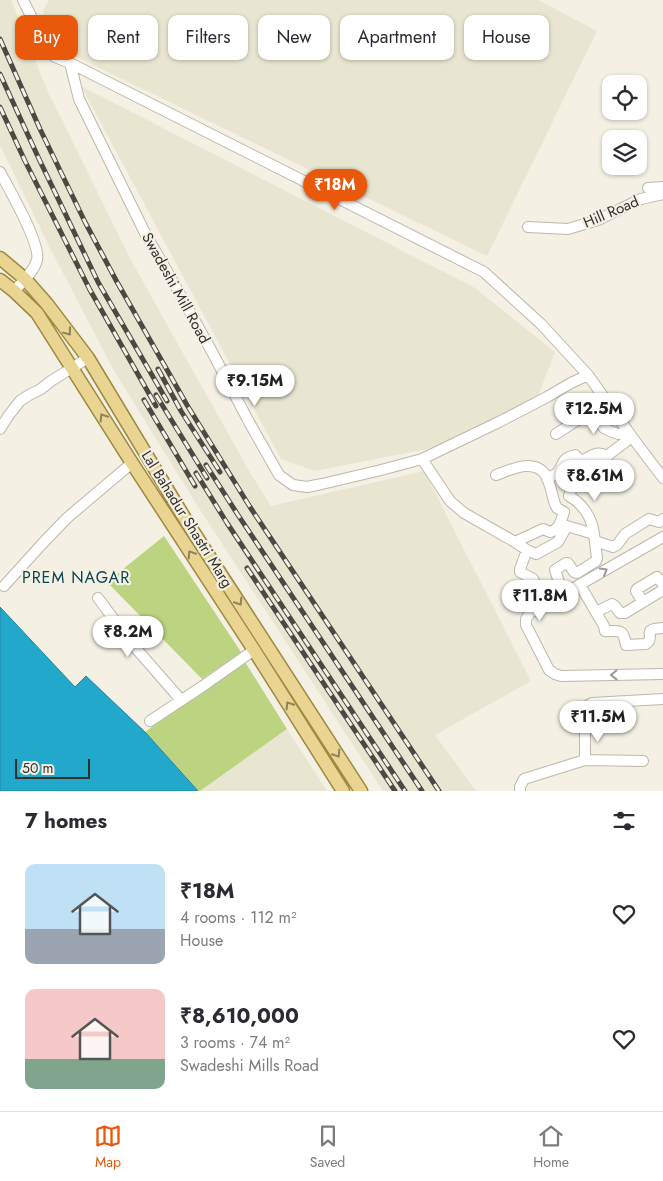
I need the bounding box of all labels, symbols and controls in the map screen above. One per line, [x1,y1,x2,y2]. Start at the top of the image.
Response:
chip: Buy [15,15,78,60]
chip: Rent [88,15,158,60]
chip: Filters [168,15,248,60]
chip: New [258,15,330,60]
chip: Apartment [340,15,454,60]
chip: House [464,15,549,60]
map controls [602,75,647,175]
button: locate [602,75,647,120]
button: layers [602,130,647,175]
pin: ₹18M [305,168,365,211]
text: ₹18M [314,173,356,196]
street label: Hill Road [580,190,642,234]
street label: Swadeshi Mill Road [136,228,216,348]
one-way arrow [62,326,71,336]
pin: ₹9.15M [214,364,296,407]
text: ₹9.15M [227,369,283,392]
pin: ₹12.5M [553,392,635,435]
text: ₹12.5M [565,397,623,420]
one-way arrow [100,414,110,423]
street label: Lal Bahadur Shastri Marg [136,446,238,592]
pin: ₹8.61M [554,460,636,502]
text: ₹8.61M [566,464,624,487]
one-way arrow [188,550,198,559]
district label: PREM NAGAR [22,566,130,589]
one-way arrow [599,567,608,577]
pin: ₹11.8M [499,580,581,622]
text: ₹11.8M [513,584,567,607]
one-way arrow [233,597,242,606]
pin: ₹8.2M [93,616,163,658]
text: ₹8.2M [104,620,152,643]
one-way arrow [610,670,618,680]
pin: ₹11.5M [557,700,639,743]
one-way arrow [285,702,295,711]
text: ₹11.5M [570,705,626,728]
one-way arrow [330,748,340,757]
scale bar [15,756,90,779]
text: 50 m [22,758,53,778]
text: 7 homes [25,806,107,836]
icon: filters [610,807,638,835]
text: ₹18M [180,876,235,906]
icon: home [65,884,125,944]
icon: heart [610,900,638,928]
text: 4 rooms · 112 m² [180,906,297,929]
text: House [180,929,223,952]
text: ₹8,610,000 [180,1001,299,1031]
icon: home [65,1009,125,1069]
icon: heart [610,1025,638,1053]
text: 3 rooms · 74 m² [180,1031,290,1054]
text: Swadeshi Mills Road [180,1054,319,1077]
tab: Map [94,1122,122,1172]
tab: Saved [310,1122,345,1172]
tab: Home [533,1122,569,1172]

